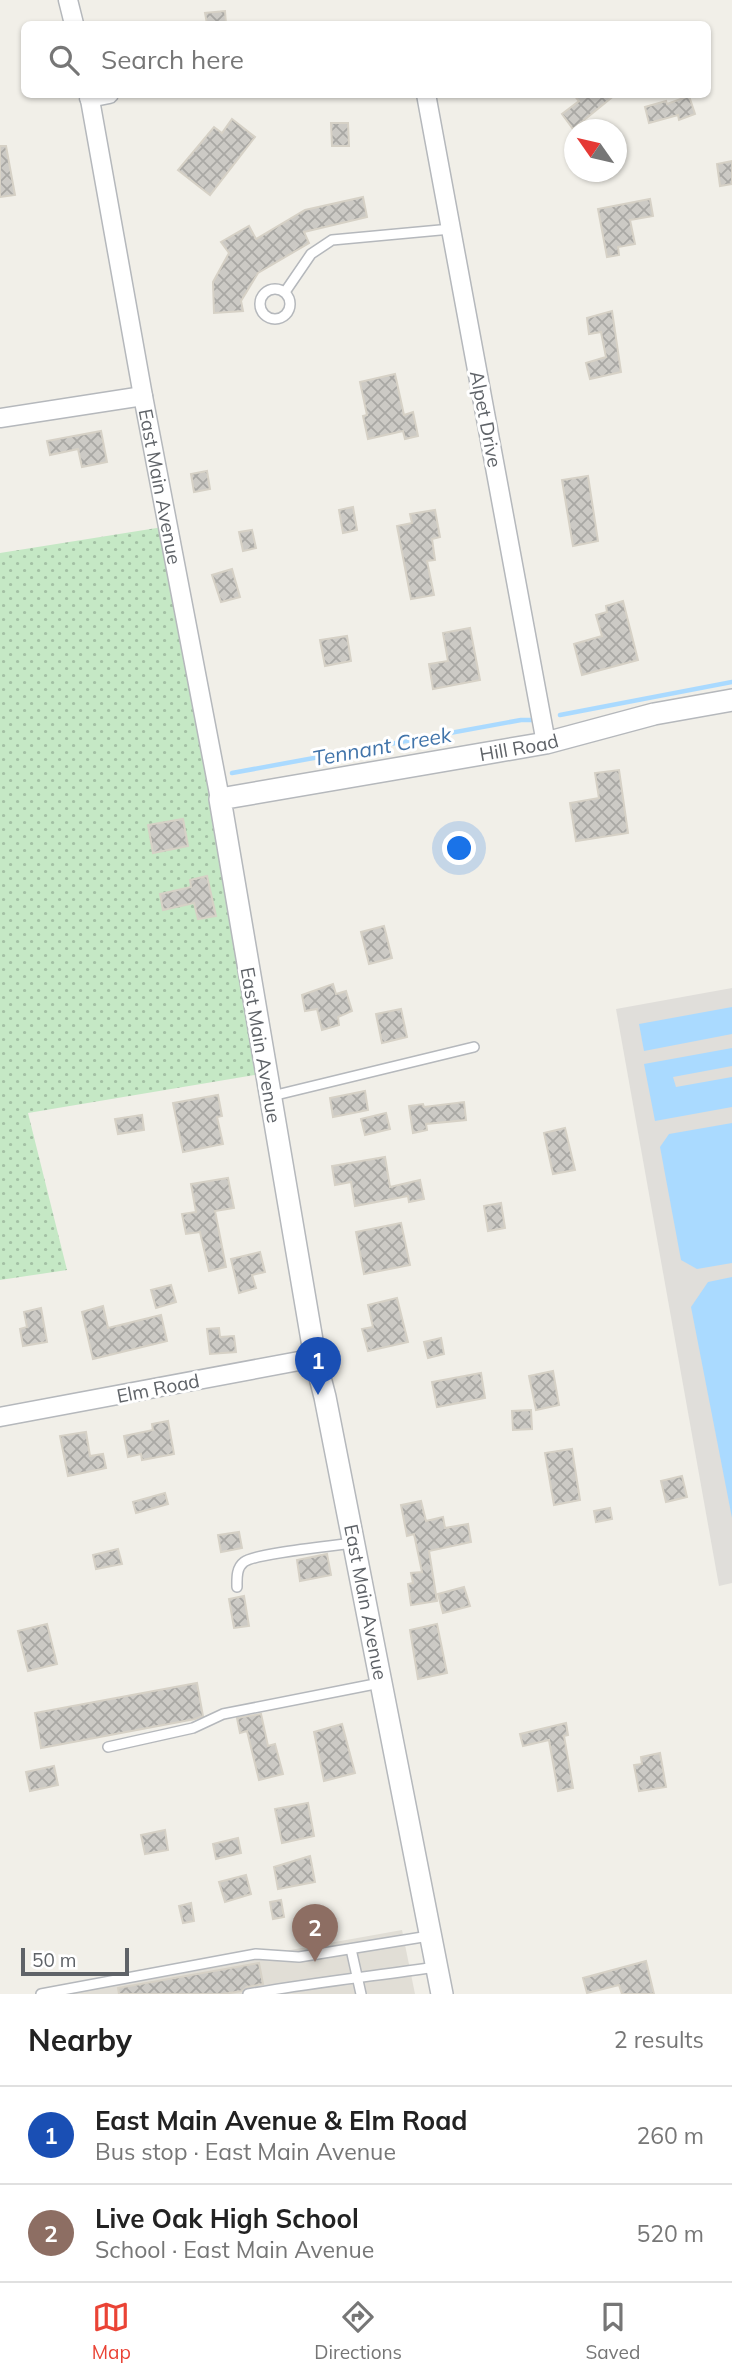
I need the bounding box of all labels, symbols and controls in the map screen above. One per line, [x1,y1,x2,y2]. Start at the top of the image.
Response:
search box [21,21,711,98]
icon: search [45,41,83,79]
text: Search here [101,43,244,76]
north arrow [564,119,627,182]
street label: Alpet Drive [465,369,507,469]
street label: East Main Avenue [134,407,187,566]
water label: Tennant Creek [310,721,454,771]
street label: Hill Road [478,728,561,766]
your location [442,831,476,865]
street label: East Main Avenue [235,965,287,1125]
pin: 1 [295,1337,341,1395]
street label: Elm Road [115,1368,201,1408]
street label: East Main Avenue [339,1522,393,1682]
pin: 2 [292,1904,338,1962]
scale bar [21,1945,130,1977]
text: 50 m [32,1948,76,1972]
text: Nearby [28,2021,132,2059]
text: 2 results [614,2025,704,2054]
text: East Main Avenue & Elm Road [95,2104,467,2137]
text: 1 [44,2121,58,2150]
text: 260 m [636,2121,704,2150]
text: Bus stop · East Main Avenue [95,2137,396,2166]
text: Live Oak High School [95,2202,359,2235]
text: 2 [44,2219,58,2248]
text: 520 m [636,2219,704,2248]
text: School · East Main Avenue [95,2235,374,2264]
tab: Map [92,2298,131,2364]
tab: Directions [314,2298,402,2364]
tab: Saved [585,2298,640,2364]

